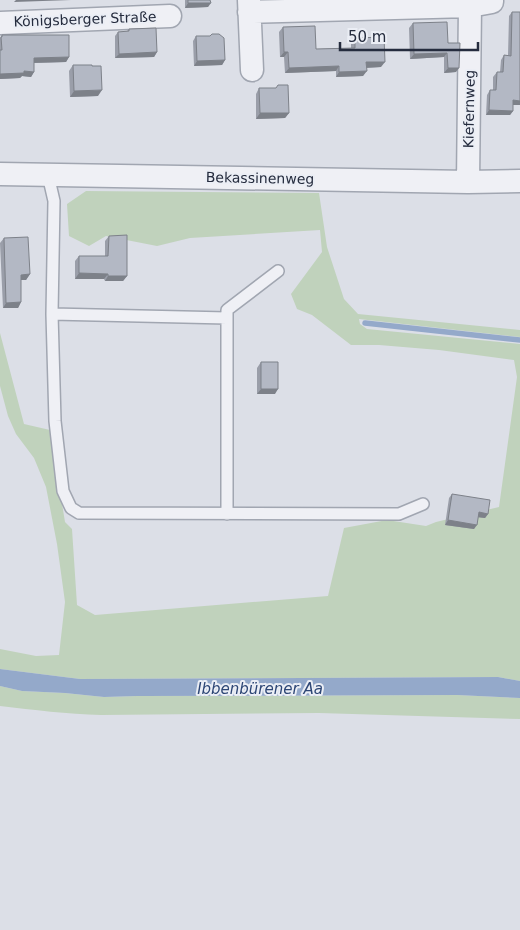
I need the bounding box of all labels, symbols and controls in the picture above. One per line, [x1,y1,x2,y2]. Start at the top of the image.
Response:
street label: Königsberger Straße [13,9,157,29]
scale bar [340,20,478,52]
text: 50 m [348,28,386,46]
street label: Kiefernweg [460,70,478,148]
street label: Bekassinenweg [206,169,314,187]
water label: Ibbenbürener Aa [197,680,323,698]

